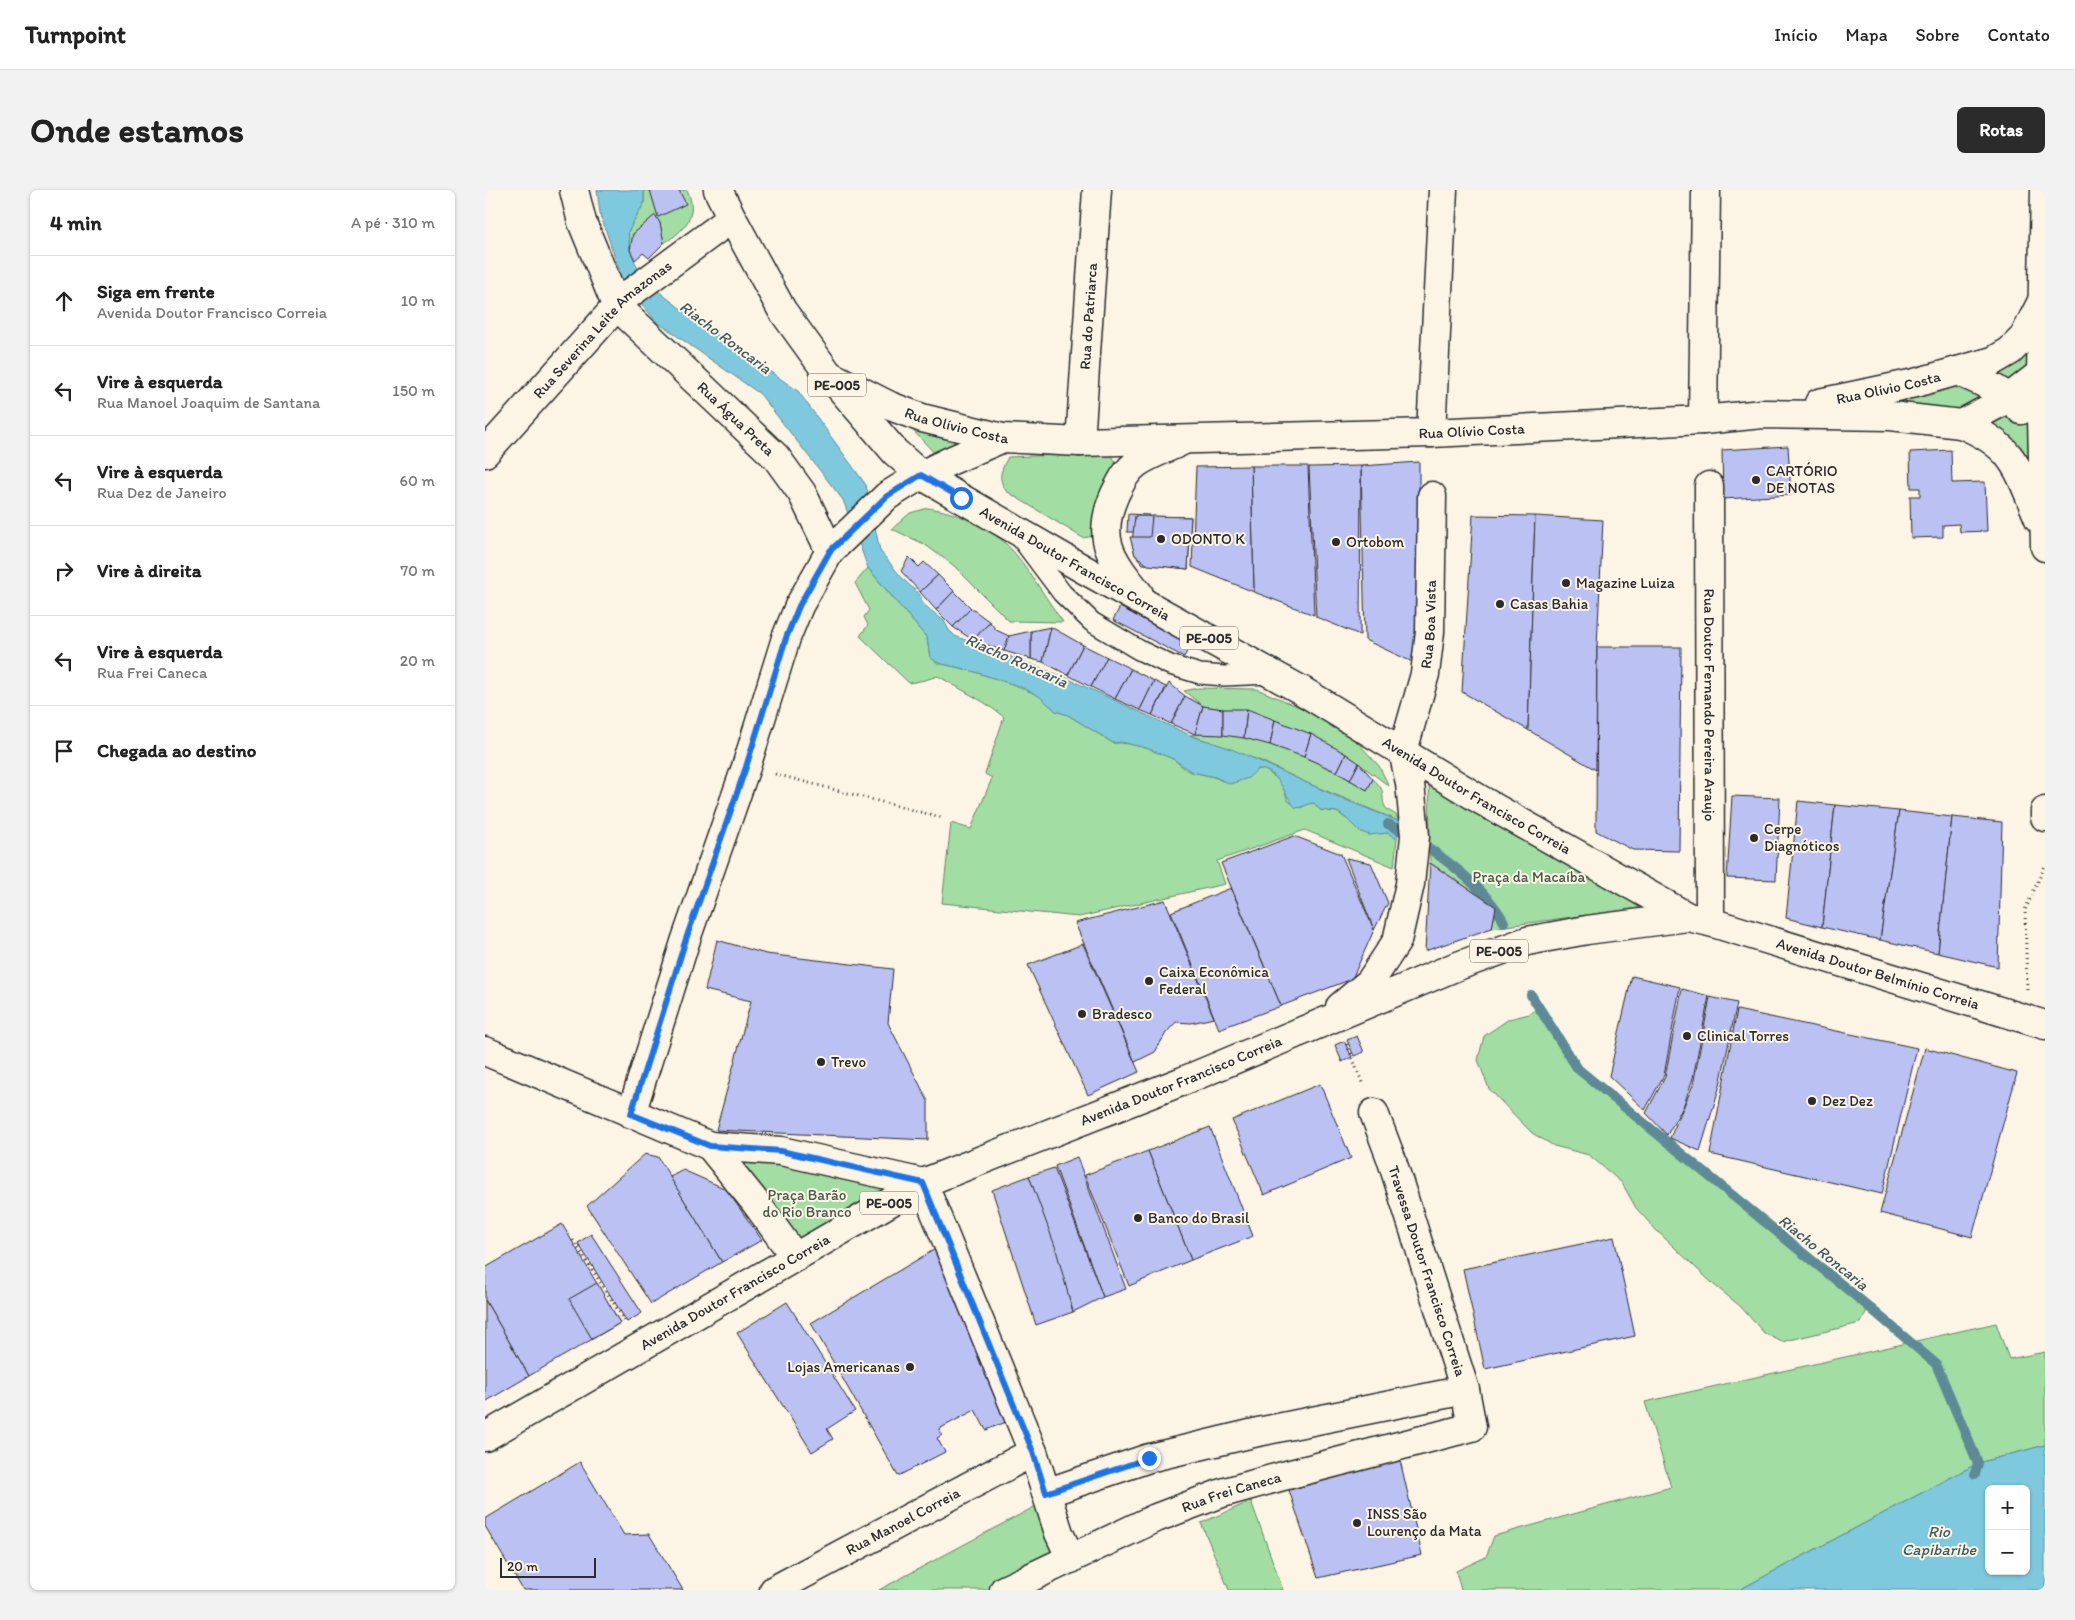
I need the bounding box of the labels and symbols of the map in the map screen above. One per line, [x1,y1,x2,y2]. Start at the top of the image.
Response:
street label: Rua Severina Leite Amazonas [529,256,676,402]
street label: Rua do Patriarca [1076,262,1101,370]
water label: Riacho Roncaria [676,297,776,378]
street label: Rua Olívio Costa [1835,367,1943,408]
road number: PE-005 [808,374,866,396]
street label: Rua Água Preta [693,378,778,460]
street label: Rua Olívio Costa [902,403,1009,447]
street label: Rua Olívio Costa [1418,420,1525,442]
place label: CARTÓRIO DE NOTAS [1766,462,1838,497]
marker: CARTÓRIO DE NOTAS [1750,474,1762,486]
route start [950,487,973,510]
street label: Avenida Doutor Francisco Correia [977,502,1174,625]
place label: ODONTO K [1171,530,1245,548]
marker: ODONTO K [1155,533,1167,545]
place label: Ortobom [1346,533,1405,551]
marker: Ortobom [1330,536,1342,548]
place label: Magazine Luiza [1576,574,1675,592]
marker: Magazine Luiza [1560,577,1572,589]
street label: Rua Boa Vista [1417,579,1440,670]
street label: Rua Doutor Fernando Pereira Araujo [1700,589,1719,821]
place label: Casas Bahia [1510,595,1589,613]
marker: Casas Bahia [1494,598,1506,610]
road number: PE-005 [1180,626,1238,649]
water label: Riacho Roncaria [963,629,1071,692]
street label: Avenida Doutor Francisco Correia [1379,733,1574,858]
place label: Cerpe Diagnóticos [1764,820,1840,855]
marker: Cerpe Diagnóticos [1748,832,1760,844]
park label: Praça da Macaíba [1473,868,1586,886]
street label: Avenida Doutor Belmínio Correia [1774,934,1982,1013]
road number: PE-005 [1470,939,1528,962]
place label: Caixa Econômica Federal [1159,963,1269,998]
marker: Caixa Econômica Federal [1143,975,1155,987]
place label: Bradesco [1092,1005,1152,1023]
marker: Bradesco [1076,1008,1088,1020]
place label: Clinical Torres [1697,1027,1789,1045]
marker: Clinical Torres [1681,1030,1693,1042]
street label: Avenida Doutor Francisco Correia [1078,1031,1285,1129]
place label: Trevo [831,1053,866,1071]
marker: Trevo [815,1056,827,1068]
place label: Dez Dez [1822,1092,1873,1110]
marker: Dez Dez [1806,1095,1818,1107]
street label: Travessa Doutor Francisco Correia [1384,1163,1470,1379]
park label: Praça Barão do Rio Branco [762,1186,852,1221]
road number: PE-005 [860,1191,918,1214]
place label: Banco do Brasil [1148,1209,1250,1227]
water label: Riacho Roncaria [1775,1210,1873,1295]
marker: Banco do Brasil [1132,1212,1144,1224]
street label: Avenida Doutor Francisco Correia [637,1230,833,1354]
place label: Lojas Americanas [787,1358,900,1376]
marker: Lojas Americanas [904,1361,916,1373]
route end [1138,1447,1161,1470]
street label: Rua Frei Caneca [1179,1468,1283,1516]
street label: Rua Manoel Correia [843,1483,963,1559]
place label: INSS São Lourenço da Mata [1367,1505,1482,1540]
marker: INSS São Lourenço da Mata [1351,1517,1363,1529]
water label: Rio Capibaribe [1902,1522,1977,1559]
scale bar [500,1555,596,1578]

